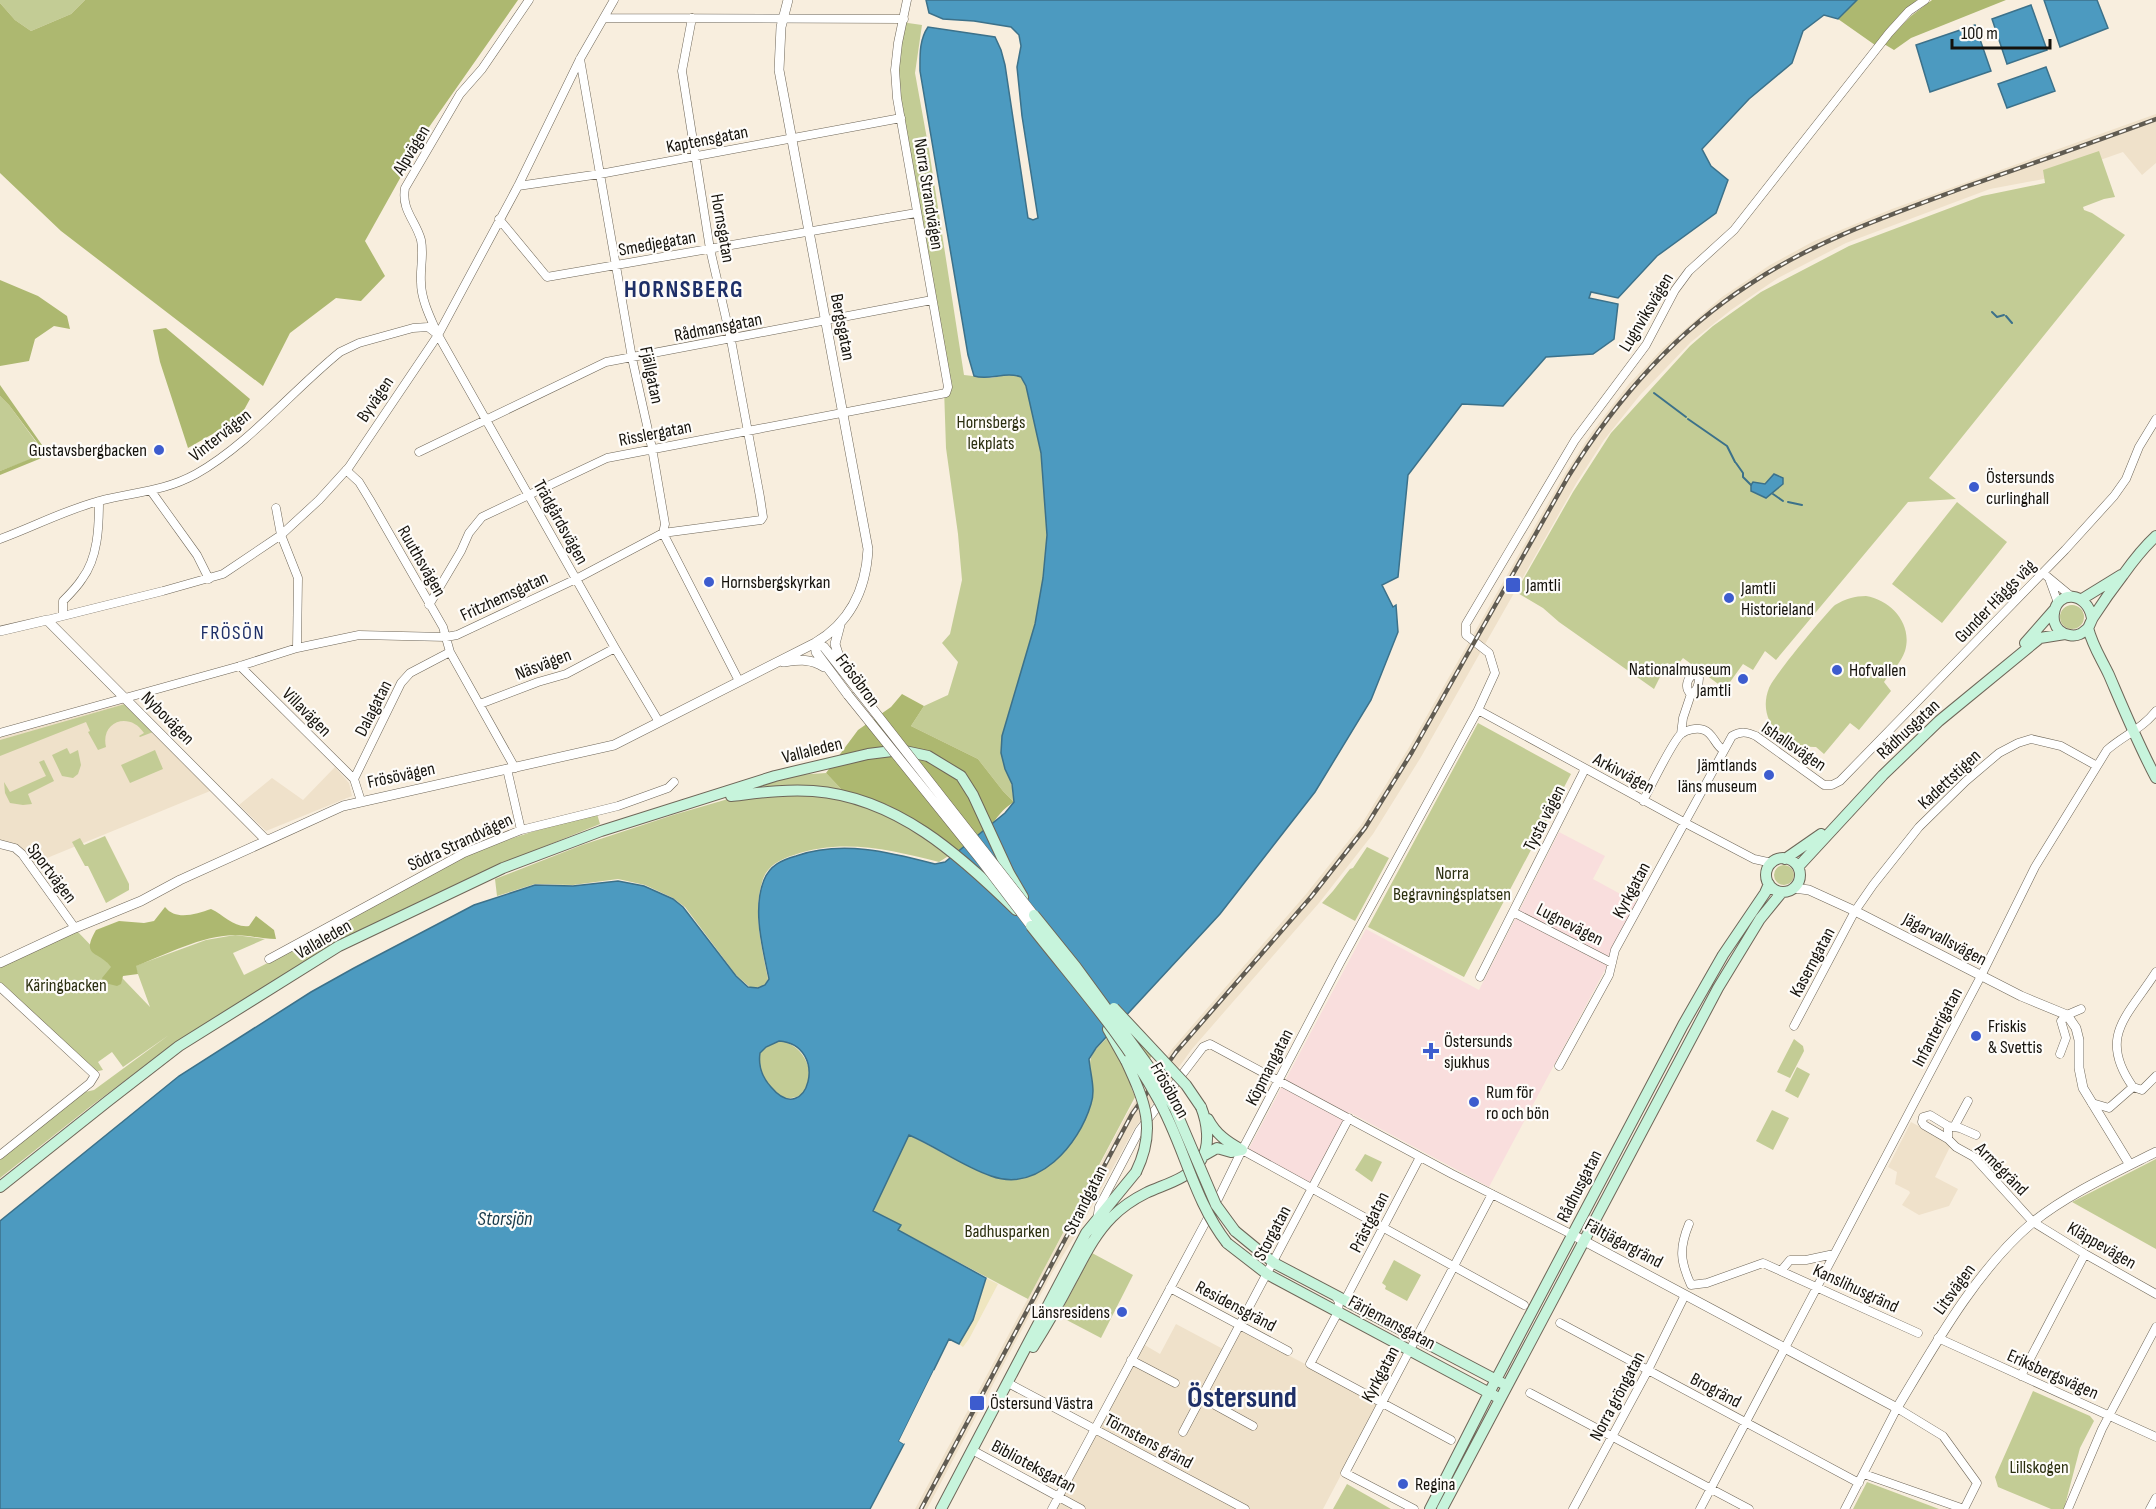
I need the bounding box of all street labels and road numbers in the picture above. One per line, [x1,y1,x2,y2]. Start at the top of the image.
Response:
street label: Kaptensgatan [664,121,750,158]
street label: Alpvägen [388,122,434,180]
street label: Norra Strandvägen [909,137,948,251]
street label: Hornsgatan [706,192,739,264]
street label: Smedjegatan [617,226,698,261]
street label: Lugnviksvägen [1615,269,1678,355]
street label: Bergsgatan [826,292,859,362]
street label: Rådmansgatan [672,309,764,346]
street label: Fjällgatan [635,345,668,406]
street label: Byvägen [353,372,398,426]
street label: Vintervägen [185,405,255,466]
street label: Risslergatan [617,416,693,451]
street label: Trädgårdsvägen [529,476,592,568]
street label: Ruuthsvägen [393,522,450,601]
street label: Gunder Häggs väg [1950,555,2040,647]
street label: Fritzhemsgatan [457,567,551,626]
street label: Näsvägen [512,644,574,685]
street label: Frösöbron [831,650,884,711]
street label: Dalagatan [351,677,396,740]
street label: Villavägen [278,683,336,741]
street label: Nybovägen [137,687,199,749]
street label: Rådhusgatan [1873,695,1944,764]
street label: Ishallsvägen [1757,717,1830,776]
street label: Vallaleden [780,733,844,768]
street label: Kadettstigen [1914,745,1985,814]
street label: Arkivvägen [1589,748,1658,798]
street label: Frösövägen [365,758,437,793]
street label: Tysta vägen [1519,782,1570,855]
street label: Södra Strandvägen [404,809,516,876]
street label: Sportvägen [22,839,81,907]
street label: Kyrkgatan [1608,859,1655,922]
street label: Lugnevägen [1533,899,1607,950]
street label: Jägarvallsvägen [1898,908,1990,970]
street label: Vallaleden [292,915,355,964]
street label: Kaserngatan [1785,924,1839,1000]
street label: Infanterigatan [1908,984,1967,1070]
street label: Köpmangatan [1241,1026,1298,1109]
street label: Frösöbron [1146,1059,1193,1122]
street label: Armégränd [1970,1138,2032,1200]
street label: Rådhusgatan [1552,1147,1607,1226]
street label: Strandgatan [1059,1162,1112,1238]
street label: Prästgatan [1345,1188,1394,1256]
street label: Storgatan [1249,1202,1296,1264]
street label: Fältjägargränd [1581,1214,1666,1273]
street label: Kläppevägen [2064,1217,2140,1274]
street label: Kanslihusgränd [1810,1259,1902,1317]
street label: Litsvägen [1929,1260,1980,1319]
street label: Residensgränd [1192,1276,1280,1336]
street label: Färjemansgatan [1345,1291,1439,1354]
street label: Kyrkgatan [1357,1343,1404,1406]
street label: Eriksbergsvägen [2004,1345,2102,1404]
street label: Norra gröngatan [1585,1348,1650,1444]
street label: Brogränd [1687,1368,1745,1413]
street label: Törnstens gränd [1101,1409,1196,1473]
street label: Biblioteksgatan [988,1435,1080,1498]

